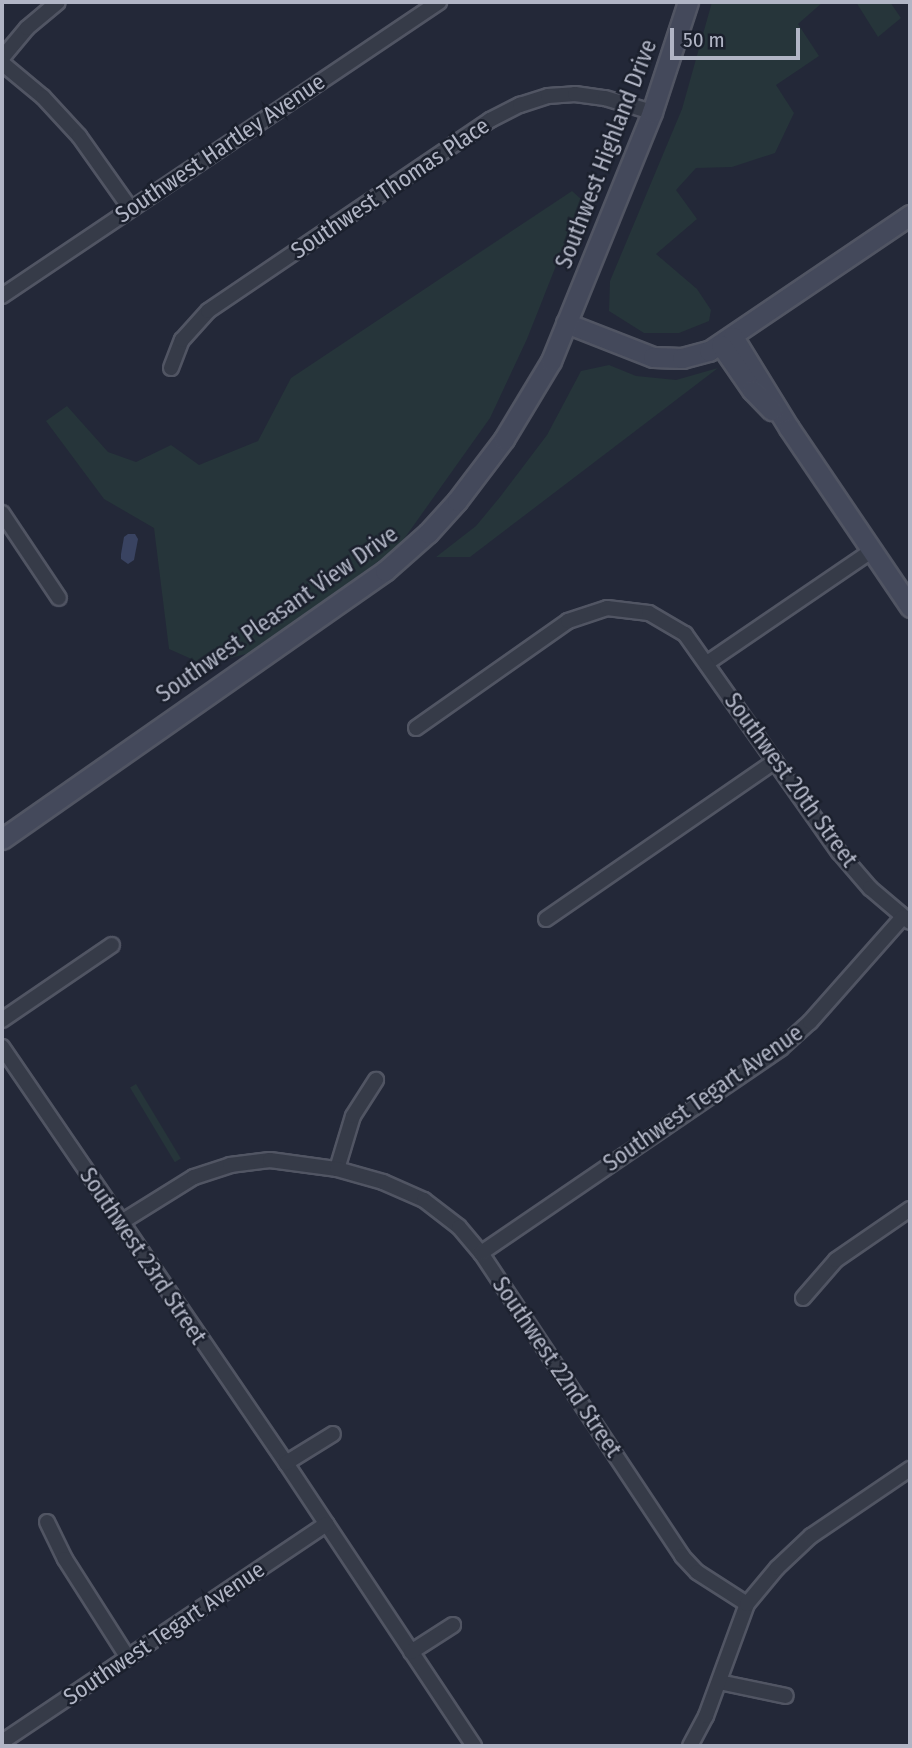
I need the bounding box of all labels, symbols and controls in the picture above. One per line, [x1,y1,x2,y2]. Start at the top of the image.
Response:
scale bar [674,14,804,58]
text: 50 m [683,27,725,53]
street label: Southwest Highland Drive [550,36,662,272]
street label: Southwest Hartley Avenue [110,68,330,228]
street label: Southwest Thomas Place [286,111,494,265]
street label: Southwest Pleasant View Drive [151,520,403,708]
street label: Southwest 20th Street [719,688,863,872]
street label: Southwest Tegart Avenue [598,1019,808,1177]
street label: Southwest 23rd Street [74,1163,212,1349]
street label: Southwest 22nd Street [487,1272,627,1462]
street label: Southwest Tegart Avenue [58,1555,270,1711]

